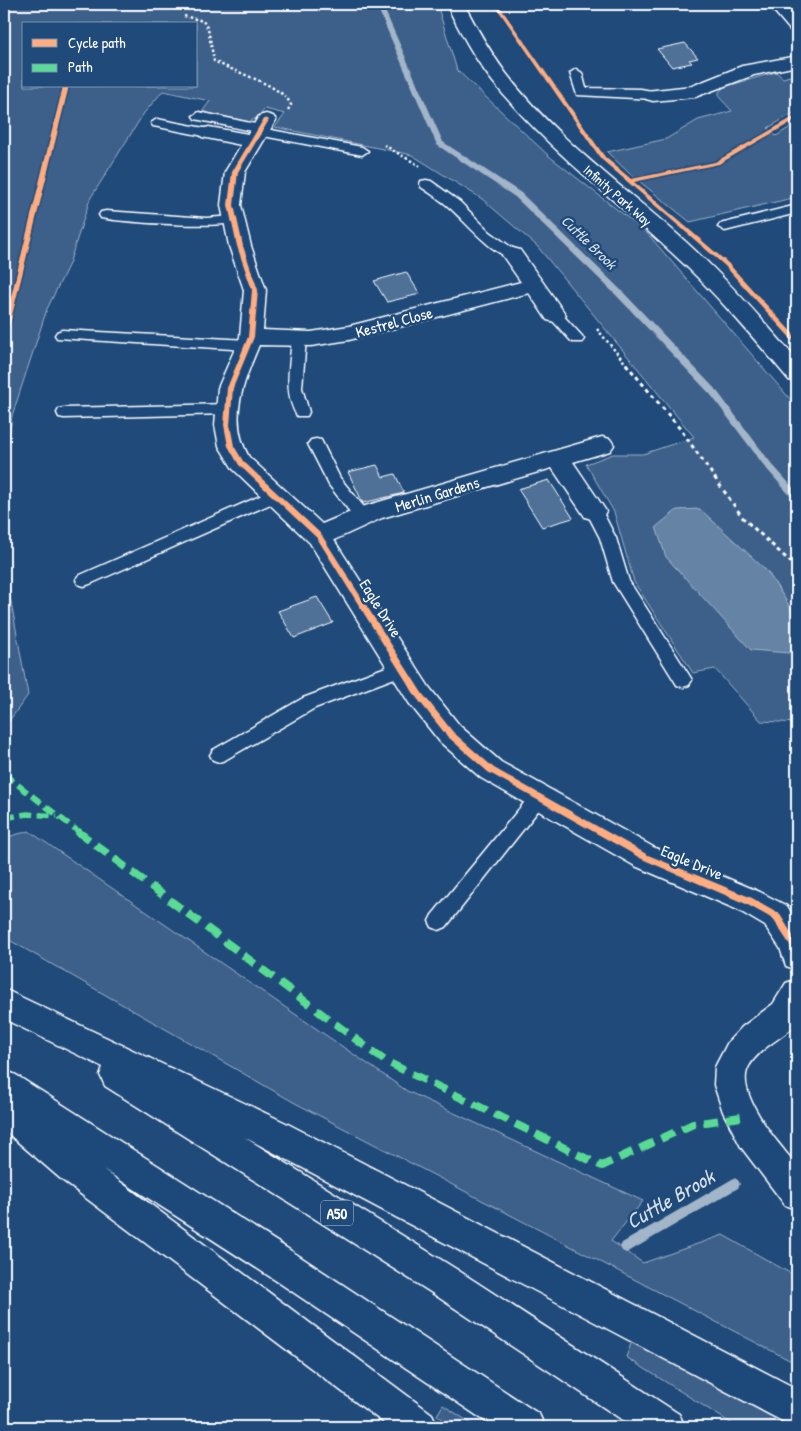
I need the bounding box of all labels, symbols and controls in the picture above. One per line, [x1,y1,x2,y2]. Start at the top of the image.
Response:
legend [22,22,198,88]
text: Cycle path [68,32,126,53]
text: Path [68,56,93,77]
street label: Infinity Park Way [579,160,656,231]
water label: Cuttle Brook [557,210,623,275]
street label: Kestrel Close [353,301,436,343]
street label: Merlin Gardens [392,471,482,517]
street label: Eagle Drive [354,575,408,642]
street label: Eagle Drive [658,839,727,885]
water label: Cuttle Brook [621,1161,721,1236]
road number: A50 [321,1200,353,1226]

